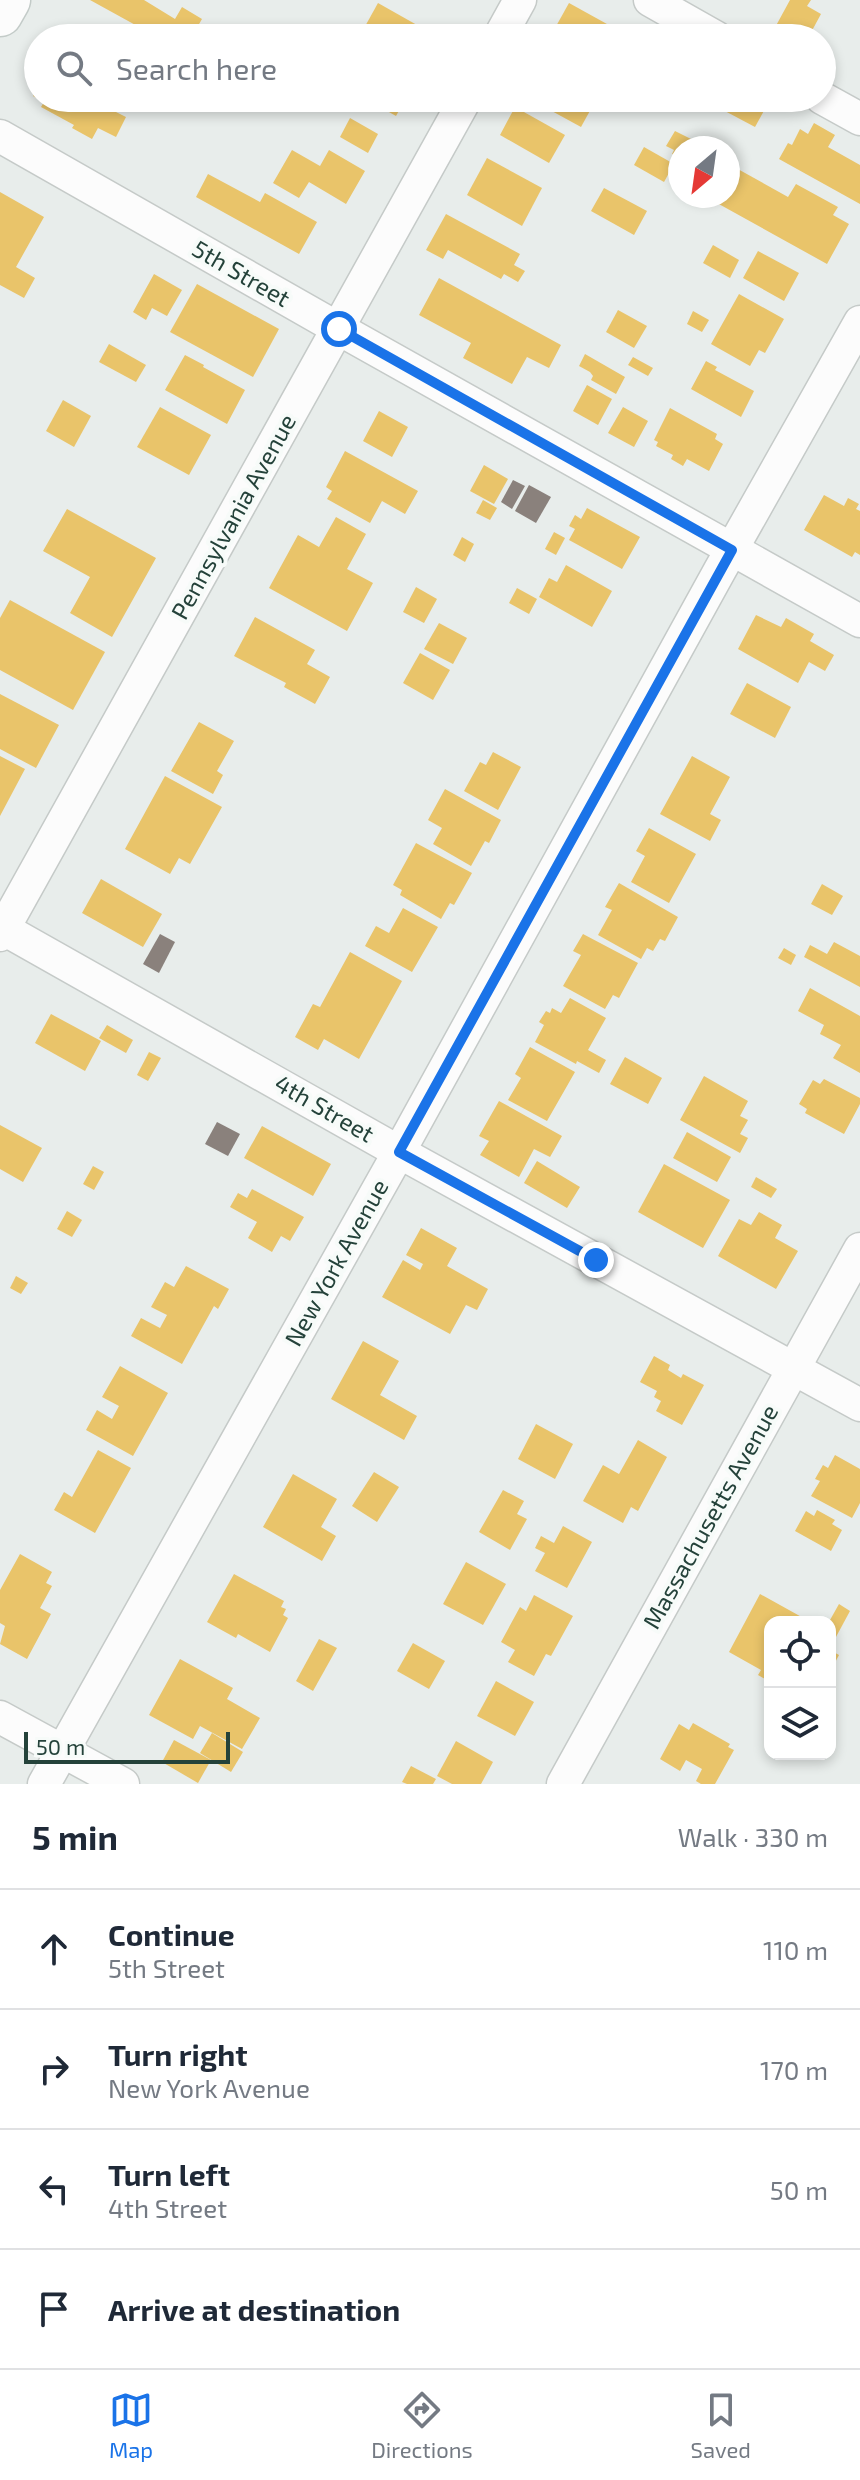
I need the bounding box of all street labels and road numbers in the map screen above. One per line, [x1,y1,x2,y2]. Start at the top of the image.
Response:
street label: 5th Street [188,233,296,312]
street label: Pennsylvania Avenue [164,409,301,624]
street label: 4th Street [270,1068,380,1148]
street label: New York Avenue [278,1174,394,1351]
street label: Massachusetts Avenue [636,1399,783,1633]

